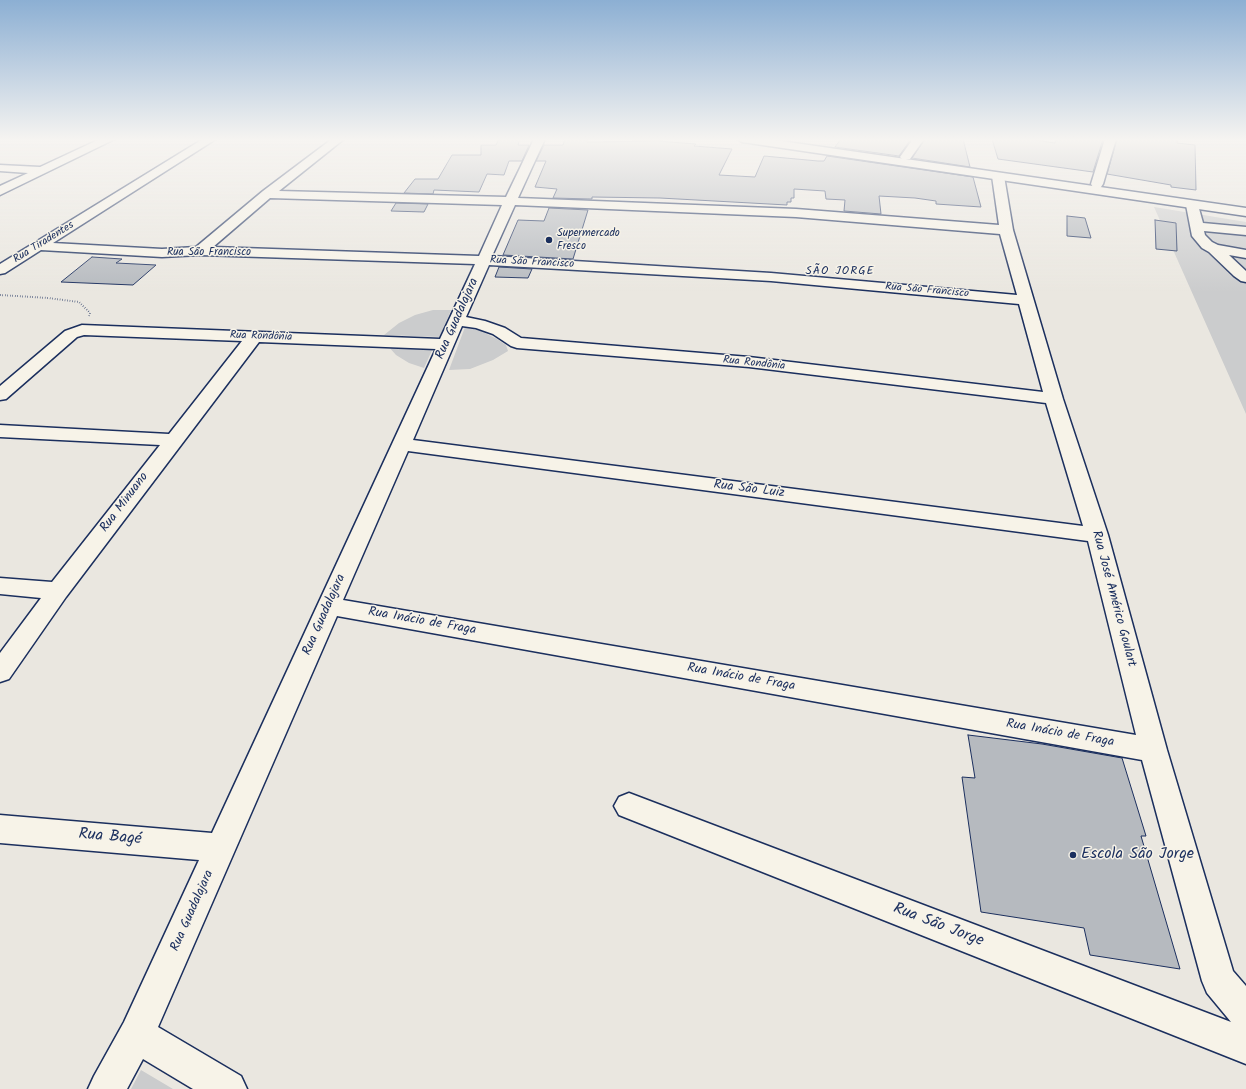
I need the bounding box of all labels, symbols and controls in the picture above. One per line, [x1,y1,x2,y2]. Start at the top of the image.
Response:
street label: Rua Tiradentes [11,219,77,267]
place label: Supermercado Fresco [557,227,620,253]
marker: Supermercado Fresco [544,235,554,245]
street label: Rua São Francisco [167,246,251,260]
street label: Rua São Francisco [490,254,574,272]
district label: SÃO JORGE [805,265,875,279]
street label: Rua Guadalajara [433,276,483,362]
street label: Rua São Francisco [884,281,970,301]
street label: Rua Rondônia [229,329,293,345]
street label: Rua Rondônia [722,354,786,374]
street label: Rua Minuano [98,470,152,536]
street label: Rua São Luiz [713,478,785,502]
street label: Rua José Américo Goulart [1087,529,1139,669]
street label: Rua Guadalajara [300,572,350,658]
street label: Rua Inácio de Fraga [367,605,477,639]
street label: Rua Inácio de Fraga [686,661,796,695]
street label: Rua Inácio de Fraga [1005,717,1115,751]
street label: Rua Bagé [78,826,142,850]
place label: Escola São Jorge [1081,845,1194,865]
marker: Escola São Jorge [1068,850,1078,860]
street label: Rua Guadalajara [168,868,218,954]
street label: Rua São Jorge [890,900,986,952]

